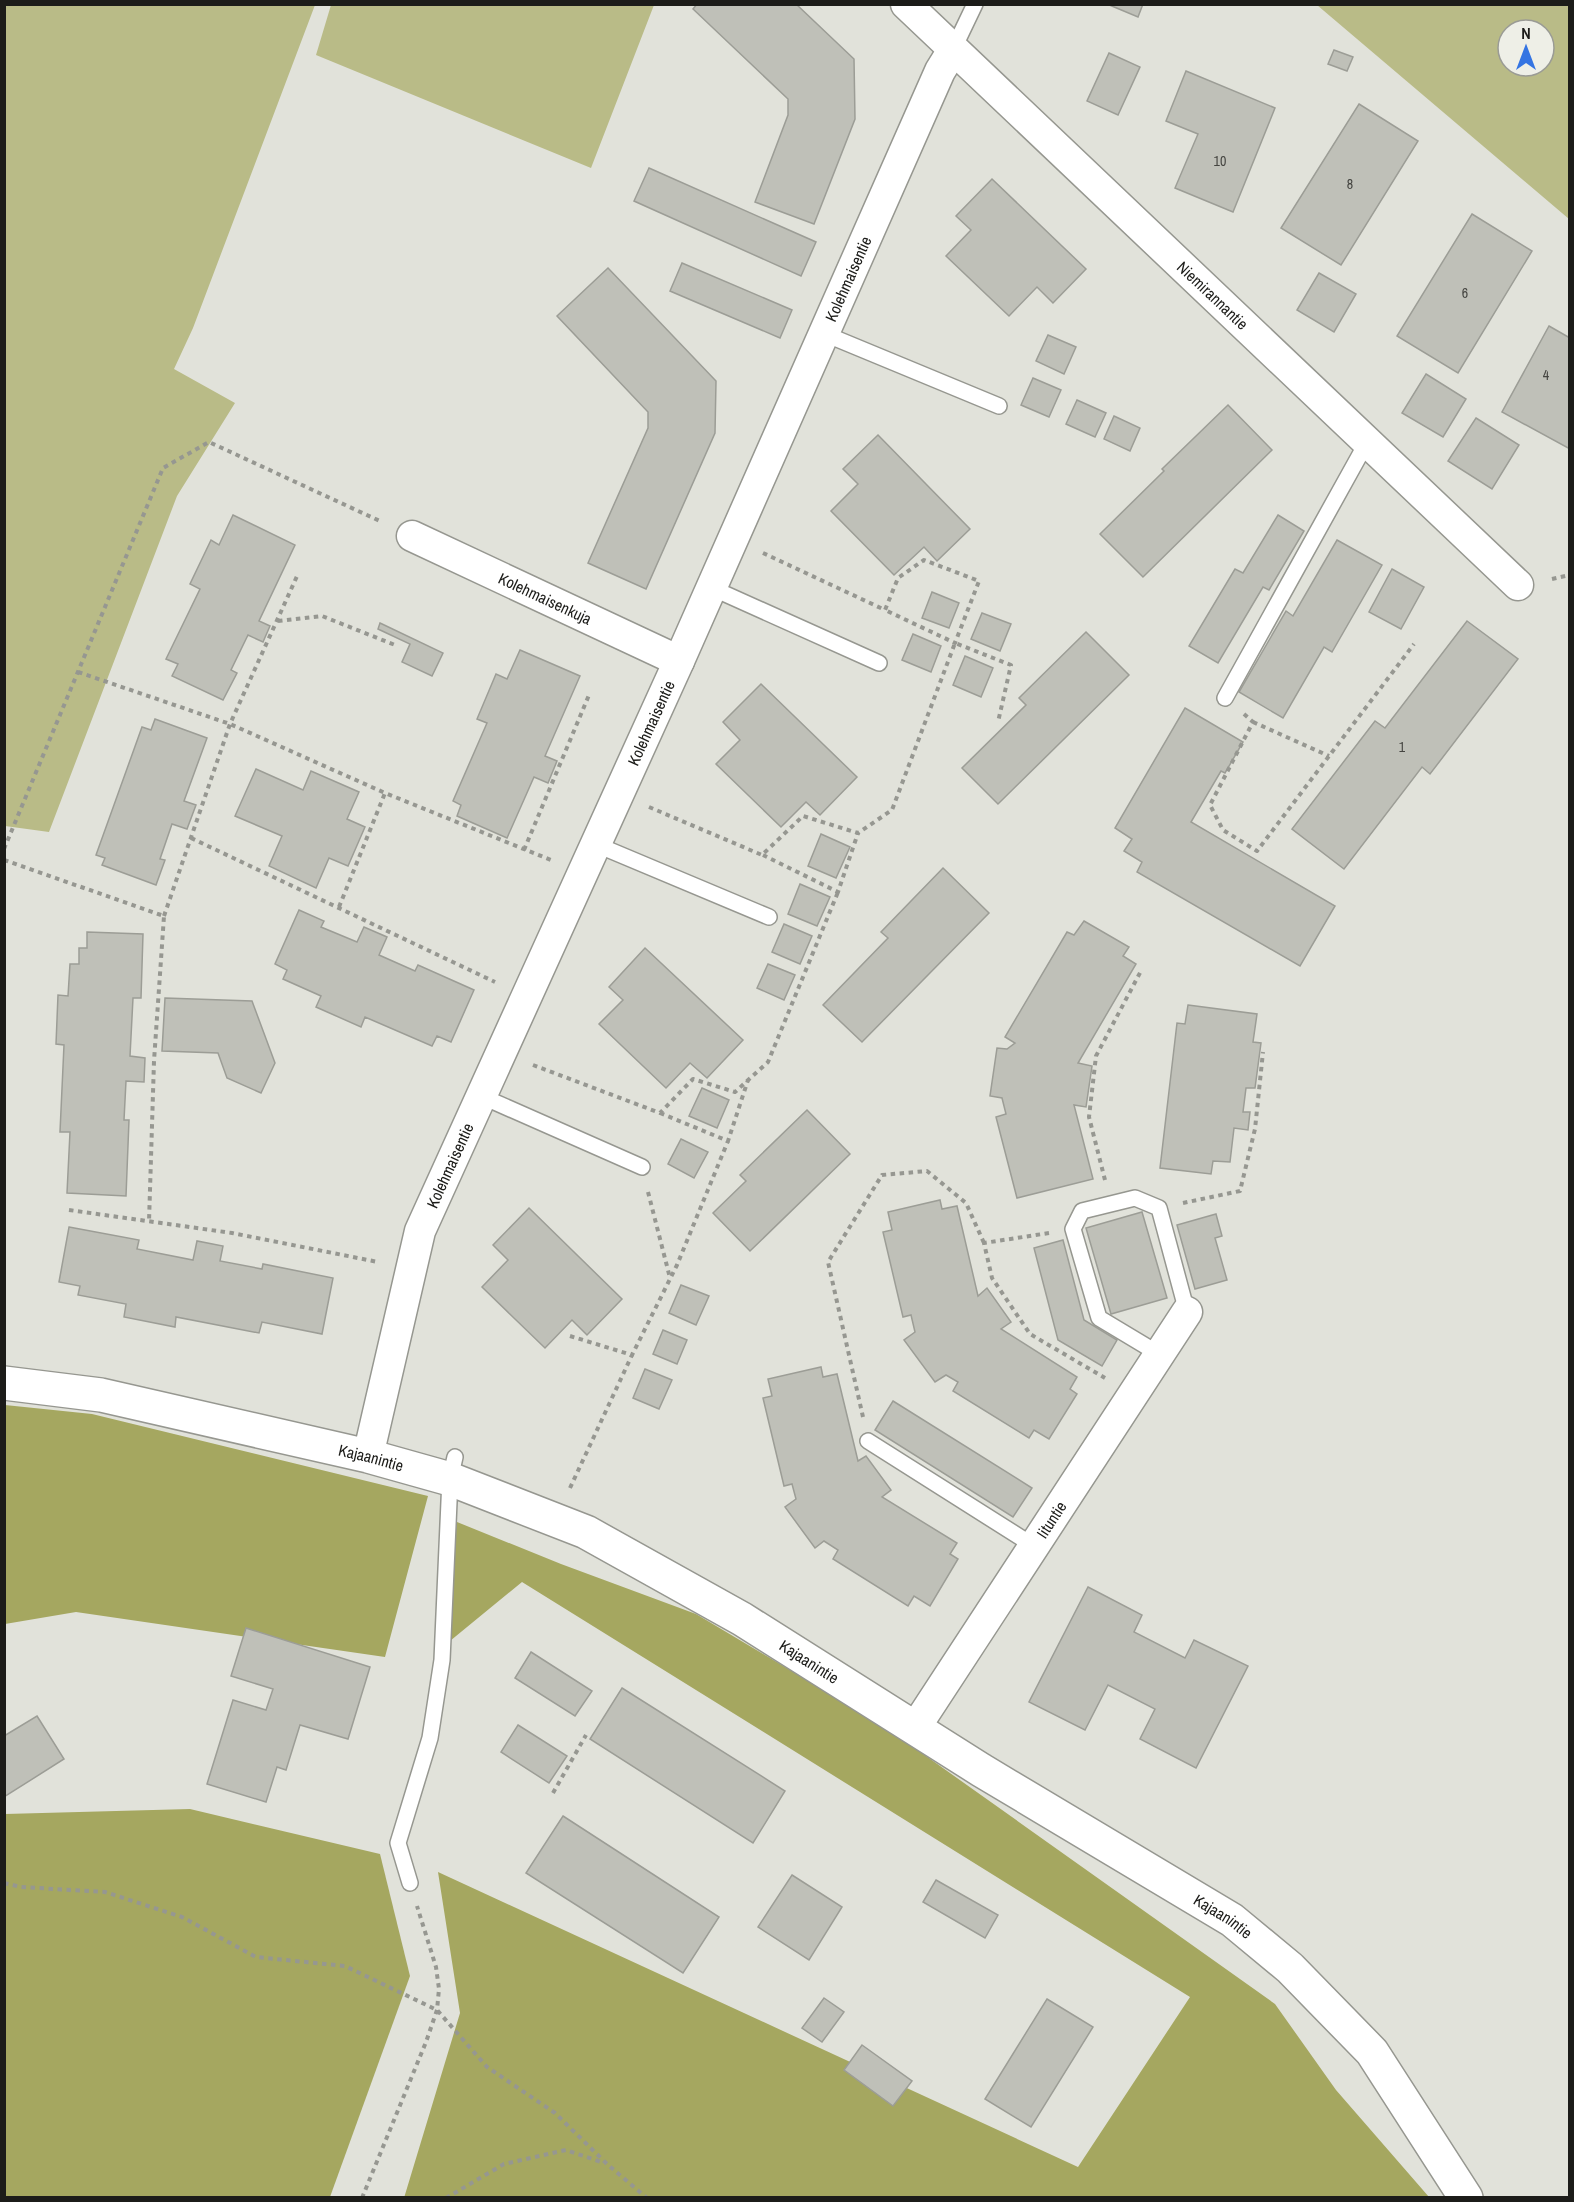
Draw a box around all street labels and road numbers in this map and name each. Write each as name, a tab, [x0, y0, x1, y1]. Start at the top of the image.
street label: Kolehmaisentie	[820, 233, 877, 325]
street label: Niemirannantie	[1172, 256, 1253, 334]
street label: Kolehmaisenkuja	[495, 567, 596, 630]
street label: Kolehmaisentie	[622, 677, 680, 769]
street label: Kolehmaisentie	[421, 1119, 479, 1211]
street label: Kajaanintie	[336, 1439, 406, 1476]
street label: Iituntie	[1031, 1497, 1071, 1542]
street label: Kajaanintie	[775, 1634, 843, 1689]
street label: Kajaanintie	[1190, 1889, 1257, 1944]

